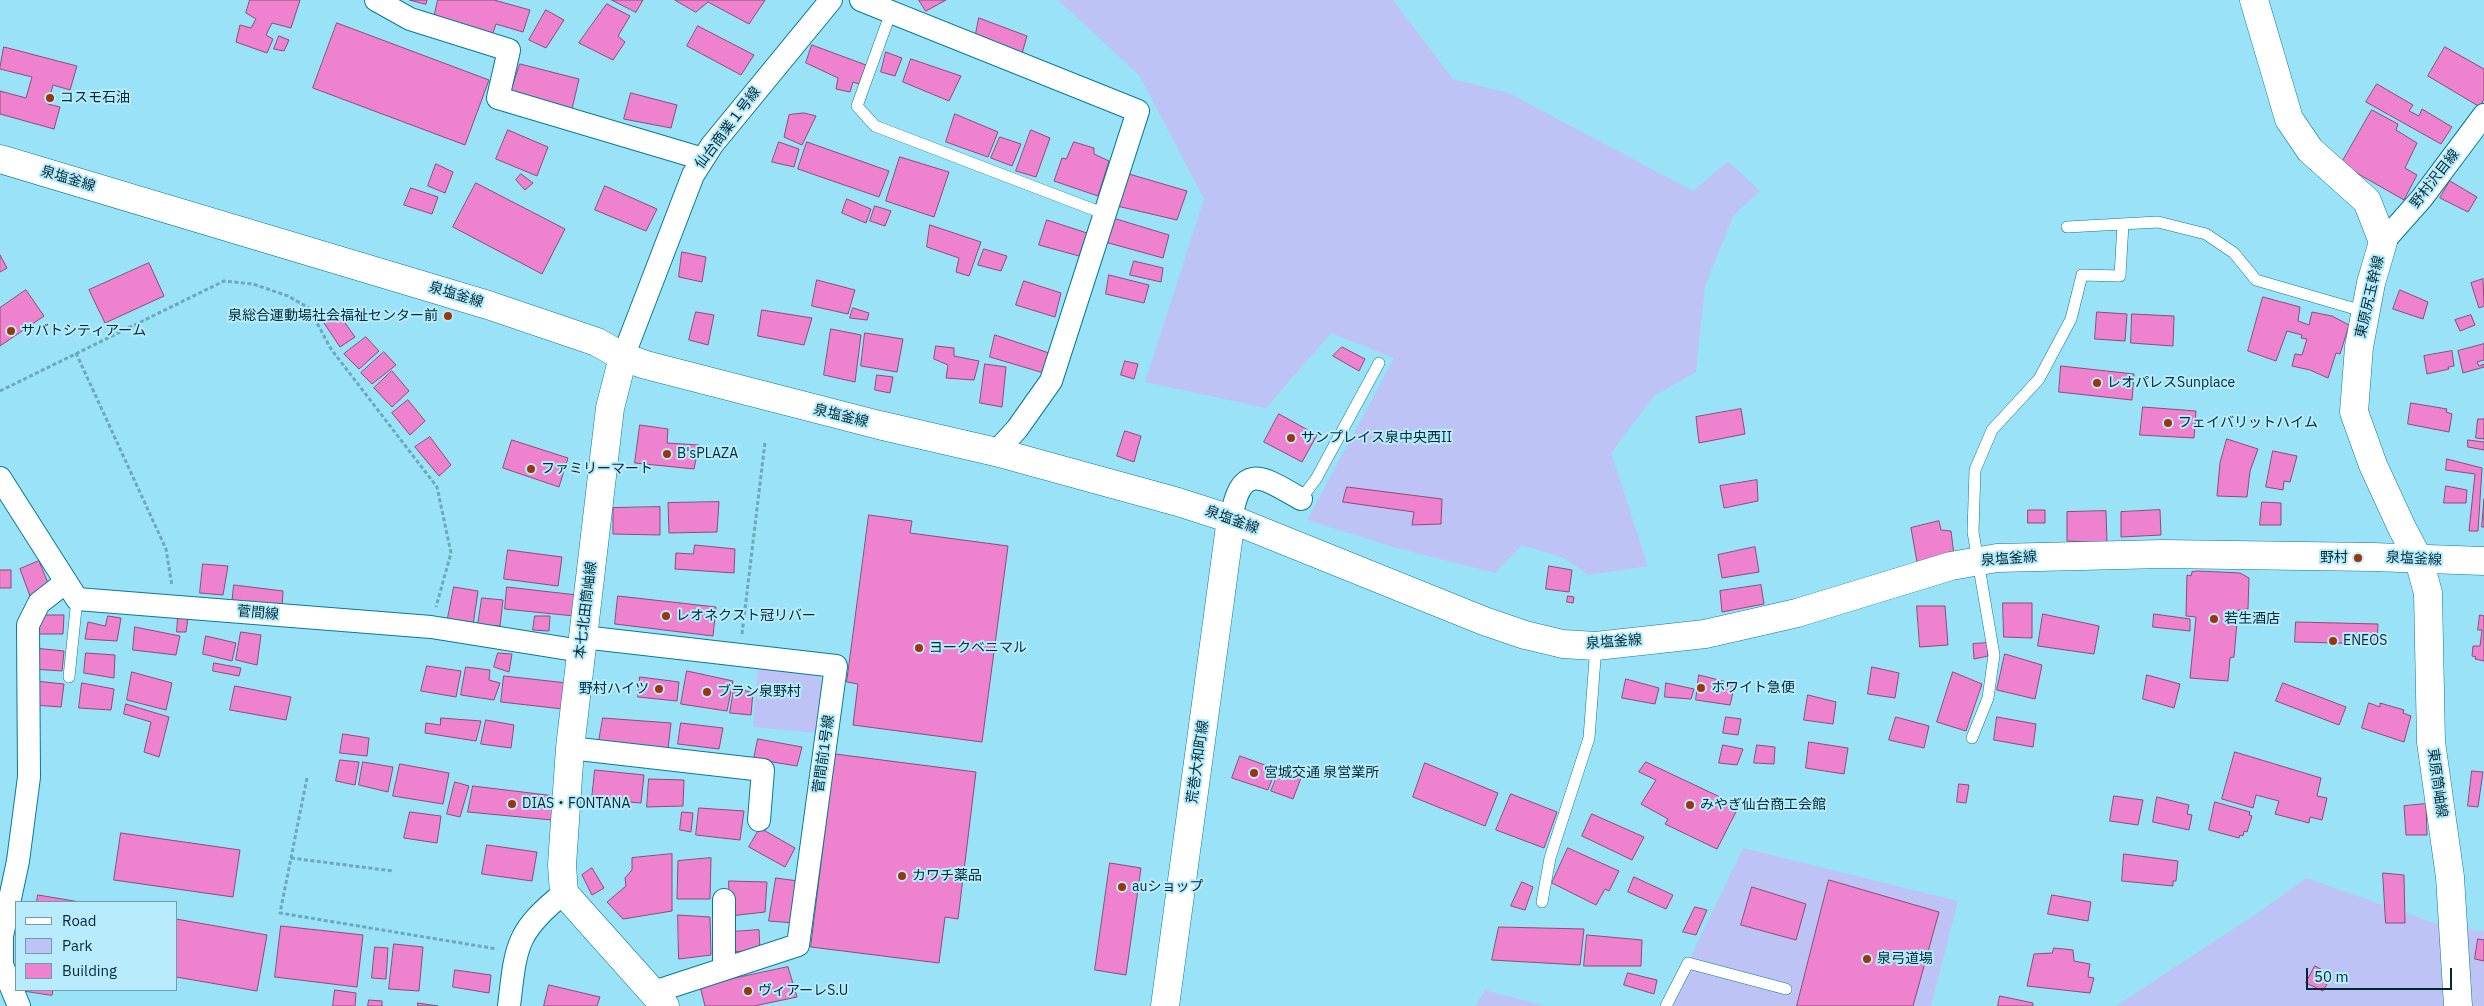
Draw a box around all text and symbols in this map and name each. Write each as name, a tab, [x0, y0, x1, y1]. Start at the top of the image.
street label: 仙台商業１号線	[692, 84, 764, 172]
place label: コスモ石油	[60, 90, 130, 106]
marker: コスモ石油	[44, 92, 56, 104]
street label: 野村沢目線	[2407, 146, 2463, 212]
street label: 泉塩釜線	[39, 163, 97, 195]
street label: 東原尻玉幹線	[2352, 254, 2388, 340]
street label: 泉塩釜線	[427, 279, 485, 311]
place label: 泉総合運動場社会福祉センター前	[228, 308, 438, 324]
marker: 泉総合運動場社会福祉センター前	[442, 310, 454, 322]
place label: サバトシティアーム	[21, 323, 146, 339]
marker: サバトシティアーム	[5, 325, 17, 337]
place label: レオパレスSunplace	[2107, 375, 2235, 391]
marker: レオパレスSunplace	[2091, 377, 2103, 389]
street label: 泉塩釜線	[812, 401, 870, 431]
place label: フェイバリットハイム	[2178, 415, 2318, 431]
marker: フェイバリットハイム	[2162, 417, 2174, 429]
place label: サンプレイス泉中央西II	[1301, 430, 1452, 446]
marker: サンプレイス泉中央西II	[1285, 432, 1297, 444]
place label: B'sPLAZA	[677, 446, 738, 462]
marker: B'sPLAZA	[661, 448, 673, 460]
place label: ファミリーマート	[541, 461, 653, 477]
marker: ファミリーマート	[525, 463, 537, 475]
street label: 泉塩釜線	[1203, 503, 1261, 537]
street label: 泉塩釜線	[1980, 549, 2038, 569]
street label: 泉塩釜線	[2386, 549, 2442, 569]
place label: 野村	[2320, 550, 2348, 566]
marker: 野村	[2352, 552, 2364, 564]
street label: 本七北田筒岫線	[572, 560, 600, 660]
street label: 菅間線	[236, 603, 280, 623]
place label: レオネクスト冠リバー	[676, 608, 816, 624]
marker: レオネクスト冠リバー	[660, 610, 672, 622]
place label: 若生酒店	[2224, 611, 2280, 627]
marker: 若生酒店	[2208, 613, 2220, 625]
street label: 泉塩釜線	[1585, 632, 1643, 652]
place label: ENEOS	[2343, 633, 2387, 649]
marker: ENEOS	[2327, 635, 2339, 647]
place label: ヨークベニマル	[929, 640, 1027, 656]
marker: ヨークベニマル	[913, 642, 925, 654]
place label: ホワイト急便	[1711, 680, 1795, 696]
place label: 野村ハイツ	[579, 681, 649, 697]
marker: ホワイト急便	[1695, 682, 1707, 694]
marker: 野村ハイツ	[653, 683, 665, 695]
place label: ブラン泉野村	[717, 684, 801, 700]
marker: ブラン泉野村	[701, 686, 713, 698]
street label: 菅間前1号線	[810, 714, 838, 794]
street label: 荒巻大和町線	[1184, 719, 1212, 805]
street label: 東原筒岫線	[2424, 747, 2450, 819]
place label: 宮城交通 泉営業所	[1264, 765, 1379, 781]
marker: 宮城交通 泉営業所	[1248, 767, 1260, 779]
place label: DIAS・FONTANA	[522, 796, 630, 812]
place label: みやぎ仙台商工会館	[1700, 797, 1826, 813]
marker: DIAS・FONTANA	[506, 798, 518, 810]
marker: みやぎ仙台商工会館	[1684, 799, 1696, 811]
place label: カワチ薬品	[912, 868, 982, 884]
marker: カワチ薬品	[896, 870, 908, 882]
place label: auショップ	[1132, 879, 1203, 895]
marker: auショップ	[1116, 881, 1128, 893]
legend	[15, 901, 178, 991]
text: Road	[62, 911, 97, 930]
text: Park	[62, 936, 92, 955]
place label: 泉弓道場	[1877, 951, 1933, 967]
marker: 泉弓道場	[1861, 953, 1873, 965]
scale bar	[2309, 958, 2455, 990]
text: Building	[62, 961, 117, 980]
text: 50 m	[2314, 967, 2349, 986]
place label: ヴィアーレS.U	[758, 983, 848, 999]
marker: ヴィアーレS.U	[742, 985, 754, 997]

